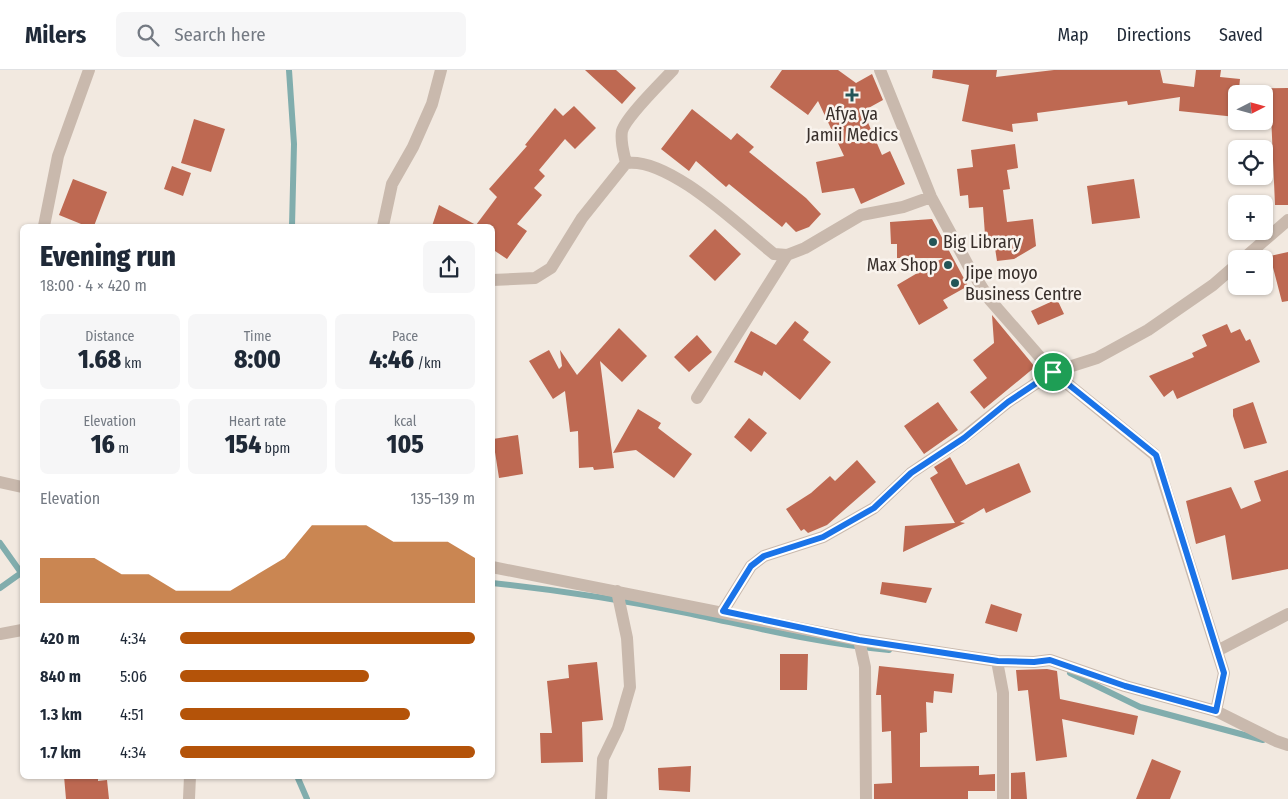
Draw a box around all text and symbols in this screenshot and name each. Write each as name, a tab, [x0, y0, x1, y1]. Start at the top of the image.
search box	[116, 12, 466, 57]
text: Milers	[25, 21, 86, 49]
icon: search	[134, 21, 162, 49]
text: Search here	[174, 23, 266, 46]
text: Map	[1057, 24, 1089, 46]
text: Directions	[1117, 24, 1191, 46]
text: Saved	[1219, 24, 1263, 46]
north arrow	[1228, 85, 1272, 130]
map controls	[1228, 85, 1273, 295]
marker: Afya ya Jamii Medics	[846, 89, 858, 101]
place label: Afya ya Jamii Medics	[806, 103, 898, 146]
button: locate	[1228, 140, 1273, 185]
button: +	[1228, 195, 1273, 240]
place label: Big Library	[943, 231, 1021, 253]
marker: Big Library	[927, 236, 939, 248]
text: Evening run	[40, 240, 176, 273]
button: share	[423, 241, 475, 293]
button: −	[1228, 250, 1273, 295]
place label: Max Shop	[867, 254, 938, 276]
marker: Max Shop	[942, 259, 954, 271]
place label: Jipe moyo Business Centre	[965, 262, 1082, 305]
text: 18:00 · 4 × 420 m	[40, 276, 147, 295]
marker: Jipe moyo Business Centre	[949, 277, 961, 289]
text: Distance	[85, 328, 134, 345]
text: Time	[244, 328, 271, 345]
text: Pace	[392, 328, 418, 345]
text: 1.68	[78, 345, 121, 375]
text: 8:00	[234, 345, 281, 375]
text: 4:46	[369, 345, 414, 375]
pin	[1032, 351, 1074, 393]
text: km	[121, 355, 142, 372]
text: /km	[414, 355, 441, 372]
icon: arrive	[1039, 358, 1067, 386]
text: Elevation	[83, 413, 136, 430]
text: Heart rate	[229, 413, 286, 430]
text: kcal	[394, 413, 417, 430]
text: 16	[91, 430, 115, 460]
text: 154	[225, 430, 261, 460]
text: 105	[387, 430, 424, 460]
text: m	[115, 440, 129, 457]
text: bpm	[261, 440, 290, 457]
text: Elevation	[40, 489, 100, 508]
text: 135–139 m	[411, 489, 475, 508]
text: 420 m	[40, 629, 80, 648]
text: 4:34	[120, 629, 146, 648]
text: 840 m	[40, 667, 81, 686]
text: 5:06	[120, 667, 147, 686]
text: 1.3 km	[40, 705, 82, 724]
text: 4:51	[120, 705, 144, 724]
text: 1.7 km	[40, 743, 81, 762]
text: 4:34	[120, 743, 146, 762]

